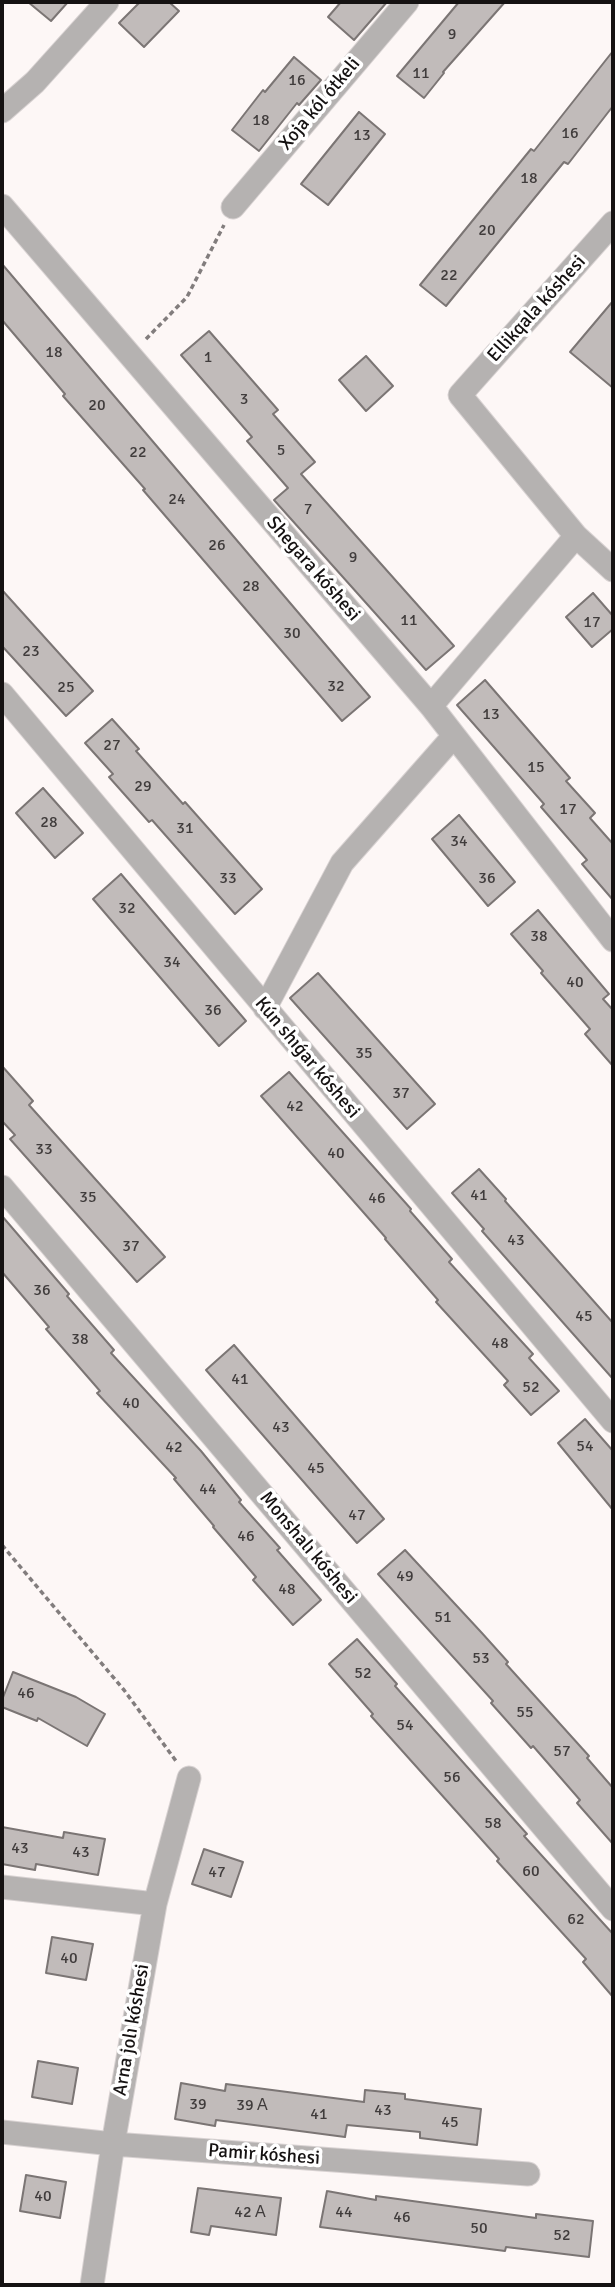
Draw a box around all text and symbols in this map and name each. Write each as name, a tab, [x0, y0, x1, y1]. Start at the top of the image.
house number: 9	[448, 25, 456, 45]
street label: Xoja kól ótkeli	[275, 53, 365, 155]
house number: 11	[412, 64, 430, 84]
house number: 16	[288, 71, 306, 91]
house number: 18	[252, 111, 270, 131]
house number: 16	[561, 124, 579, 144]
house number: 13	[353, 126, 371, 146]
house number: 18	[520, 169, 538, 189]
house number: 20	[478, 221, 496, 241]
street label: Ellikqala kóshesi	[483, 251, 591, 367]
house number: 22	[440, 266, 458, 286]
house number: 18	[45, 343, 63, 363]
house number: 1	[204, 348, 212, 368]
house number: 3	[240, 390, 248, 410]
house number: 20	[88, 396, 106, 416]
house number: 5	[277, 441, 285, 461]
house number: 22	[129, 443, 147, 463]
house number: 24	[168, 490, 186, 510]
house number: 7	[304, 500, 312, 520]
street label: Shegara kóshesi	[261, 512, 365, 626]
house number: 26	[208, 536, 226, 556]
house number: 9	[349, 548, 357, 568]
house number: 28	[242, 577, 260, 597]
house number: 11	[400, 611, 418, 631]
house number: 17	[583, 613, 601, 633]
house number: 30	[283, 624, 301, 644]
house number: 23	[22, 642, 40, 662]
house number: 32	[327, 677, 345, 697]
house number: 25	[57, 678, 75, 698]
house number: 13	[482, 705, 500, 725]
house number: 27	[103, 736, 121, 756]
house number: 15	[527, 758, 545, 778]
house number: 29	[134, 777, 152, 797]
house number: 17	[559, 800, 577, 820]
house number: 28	[40, 813, 58, 833]
house number: 31	[176, 819, 194, 839]
house number: 34	[450, 832, 468, 852]
house number: 33	[219, 869, 237, 889]
house number: 36	[478, 869, 496, 889]
house number: 32	[118, 899, 136, 919]
house number: 38	[530, 927, 548, 947]
house number: 34	[163, 953, 181, 973]
house number: 40	[566, 973, 584, 993]
street label: Kún shıǵar kóshesi	[250, 993, 364, 1123]
house number: 36	[204, 1001, 222, 1021]
house number: 35	[355, 1044, 373, 1064]
house number: 37	[392, 1084, 410, 1104]
house number: 42	[286, 1097, 304, 1117]
house number: 33	[35, 1140, 53, 1160]
house number: 40	[327, 1144, 345, 1164]
house number: 41	[470, 1186, 488, 1206]
house number: 35	[79, 1188, 97, 1208]
house number: 46	[368, 1189, 386, 1209]
house number: 43	[507, 1231, 525, 1251]
house number: 37	[122, 1237, 140, 1257]
house number: 36	[33, 1281, 51, 1301]
house number: 45	[575, 1307, 593, 1327]
house number: 38	[71, 1330, 89, 1350]
house number: 48	[491, 1334, 509, 1354]
house number: 41	[231, 1370, 249, 1390]
house number: 52	[522, 1378, 540, 1398]
house number: 40	[122, 1394, 140, 1414]
house number: 43	[272, 1418, 290, 1438]
house number: 54	[576, 1437, 594, 1457]
house number: 42	[165, 1438, 183, 1458]
house number: 45	[307, 1459, 325, 1479]
house number: 44	[199, 1480, 217, 1500]
street label: Monshalı kóshesi	[254, 1487, 362, 1609]
house number: 47	[348, 1506, 366, 1526]
house number: 46	[237, 1527, 255, 1547]
house number: 49	[396, 1567, 414, 1587]
house number: 48	[278, 1580, 296, 1600]
house number: 51	[434, 1608, 452, 1628]
house number: 53	[472, 1649, 490, 1669]
house number: 52	[354, 1664, 372, 1684]
house number: 46	[17, 1684, 35, 1704]
house number: 55	[516, 1703, 534, 1723]
house number: 54	[396, 1716, 414, 1736]
house number: 57	[553, 1742, 571, 1762]
house number: 56	[443, 1768, 461, 1788]
house number: 58	[484, 1814, 502, 1834]
house number: 43	[11, 1839, 29, 1859]
house number: 43	[72, 1843, 90, 1863]
house number: 60	[522, 1862, 540, 1882]
house number: 47	[208, 1863, 226, 1883]
house number: 62	[567, 1910, 585, 1930]
house number: 40	[60, 1949, 78, 1969]
street label: Arna jolı kóshesi	[109, 1962, 155, 2098]
house number: 39	[189, 2095, 207, 2115]
house number: 39 А	[236, 2096, 268, 2116]
house number: 43	[374, 2101, 392, 2121]
house number: 41	[310, 2105, 328, 2125]
house number: 45	[441, 2113, 459, 2133]
street label: Pamir kóshesi	[207, 2140, 321, 2170]
house number: 40	[34, 2187, 52, 2207]
house number: 42 А	[234, 2203, 266, 2223]
house number: 44	[335, 2203, 353, 2223]
house number: 46	[393, 2208, 411, 2228]
house number: 50	[470, 2219, 488, 2239]
house number: 52	[553, 2226, 571, 2246]

